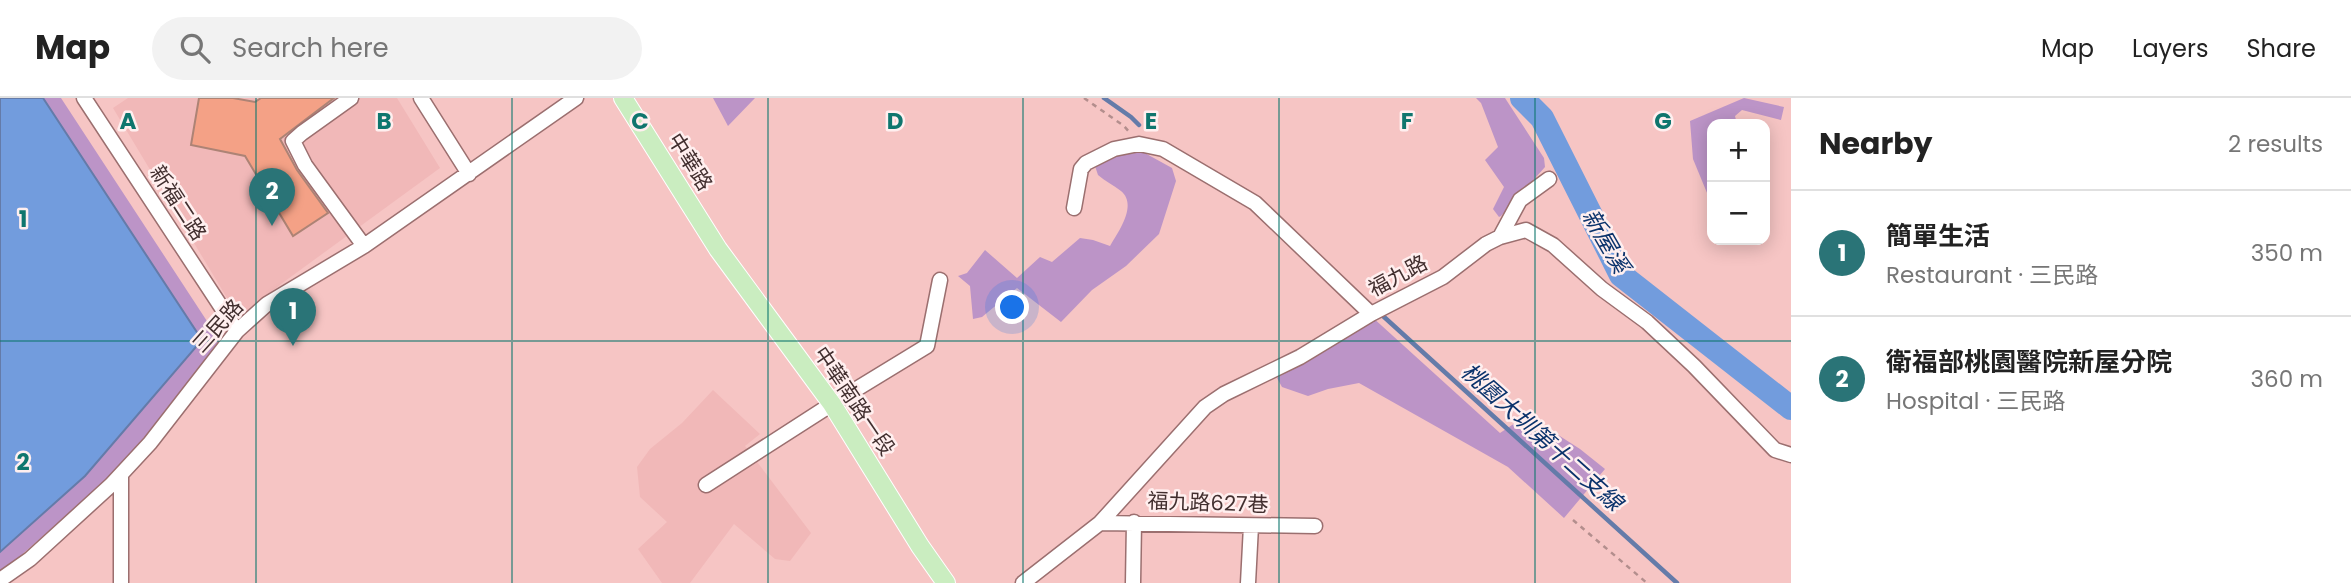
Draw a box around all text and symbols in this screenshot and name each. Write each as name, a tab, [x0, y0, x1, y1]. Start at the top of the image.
search box	[152, 17, 642, 80]
text: Map	[35, 24, 110, 71]
icon: search	[176, 29, 214, 67]
text: Search here	[232, 30, 389, 66]
text: Map	[2041, 32, 2094, 65]
text: Layers	[2132, 32, 2208, 65]
text: Share	[2246, 32, 2316, 65]
text: A	[120, 105, 137, 137]
text: B	[376, 105, 392, 137]
text: C	[631, 105, 649, 137]
text: D	[887, 105, 903, 137]
text: E	[1145, 105, 1157, 137]
text: F	[1401, 105, 1413, 137]
text: G	[1654, 105, 1672, 137]
map controls	[1707, 119, 1770, 245]
button: +	[1707, 119, 1770, 182]
text: Nearby	[1819, 122, 1933, 165]
street label: 中華路	[661, 127, 719, 196]
text: 2 results	[2228, 128, 2323, 160]
street label: 新福二路	[143, 160, 213, 246]
pin: 2	[249, 168, 295, 226]
button: −	[1707, 182, 1770, 245]
text: 1	[19, 203, 27, 235]
water label: 新屋溪	[1575, 203, 1639, 281]
text: 簡單生活	[1886, 218, 1990, 254]
text: 1	[1838, 237, 1846, 269]
text: 350 m	[2251, 237, 2323, 269]
street label: 福九路	[1363, 248, 1432, 303]
text: Restaurant · 三民路	[1886, 259, 2098, 291]
pin: 1	[270, 288, 316, 346]
your location	[995, 290, 1029, 324]
street label: 三民路	[186, 293, 249, 359]
street label: 中華南路一段	[807, 340, 902, 461]
text: 衛福部桃園醫院新屋分院	[1886, 344, 2172, 380]
water label: 桃園大圳第十二支線	[1454, 356, 1632, 520]
text: 2	[1835, 363, 1849, 395]
text: 360 m	[2251, 363, 2323, 395]
text: Hospital · 三民路	[1886, 385, 2066, 417]
text: 2	[16, 446, 30, 478]
street label: 福九路627巷	[1147, 486, 1269, 519]

